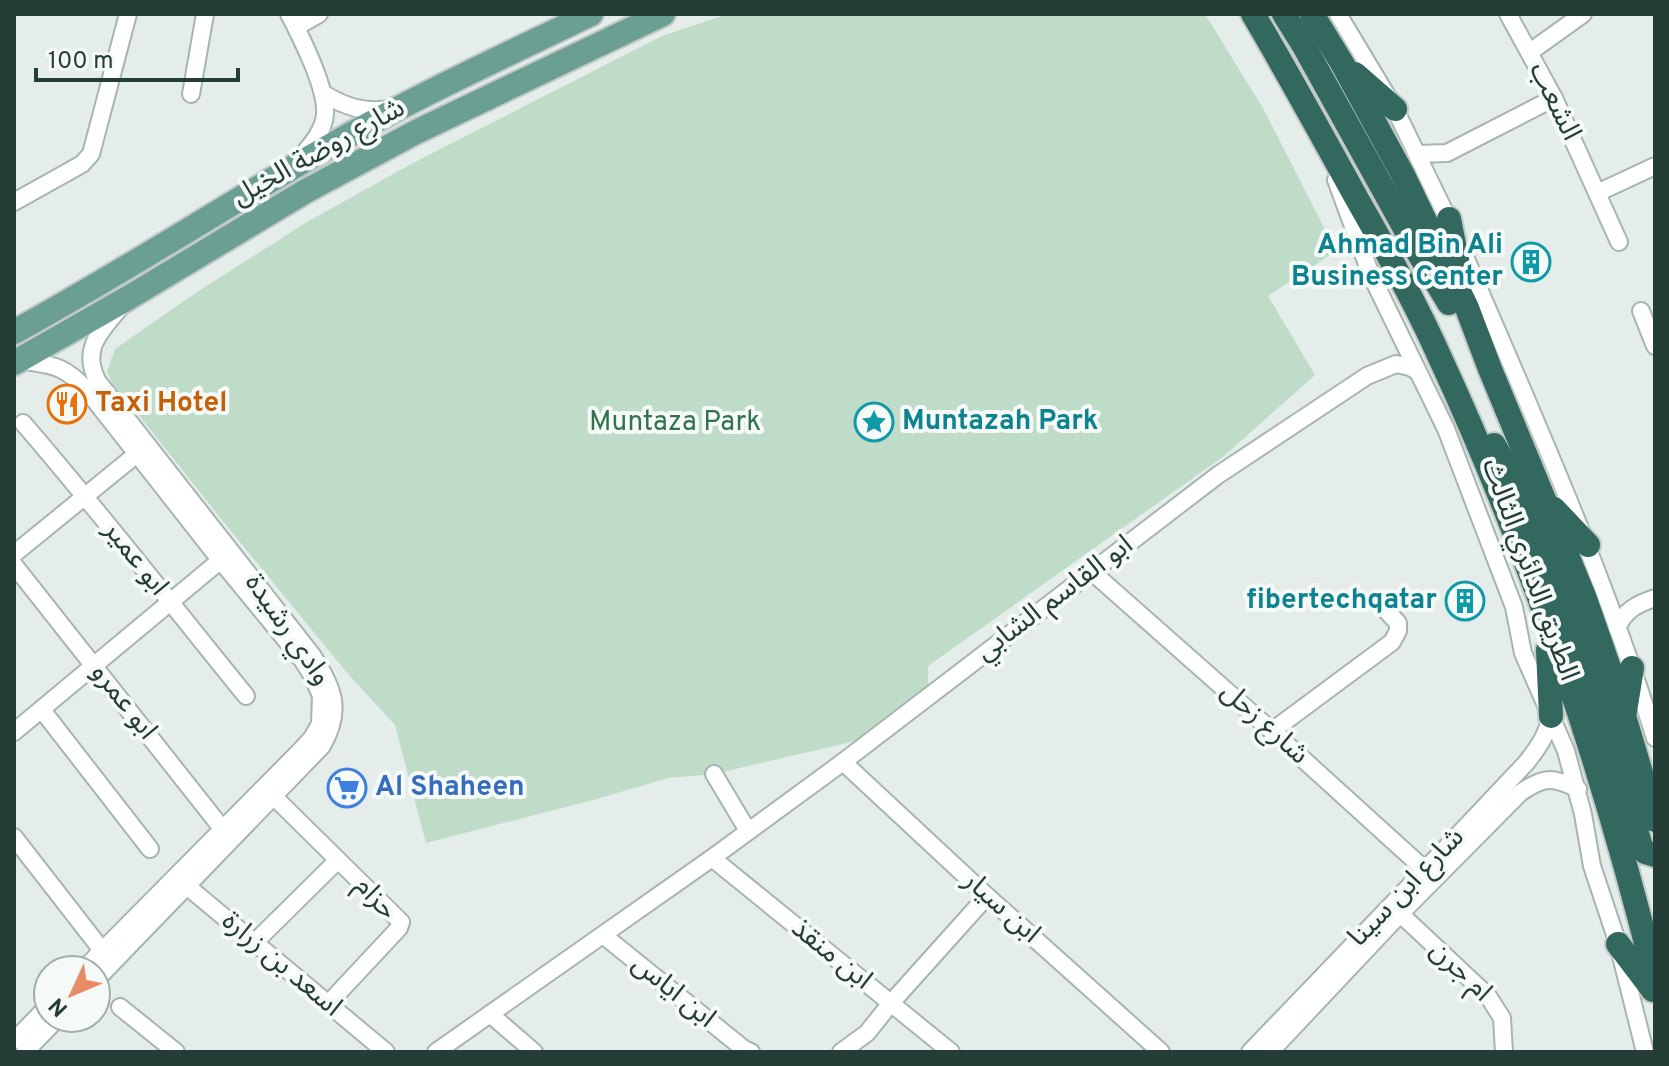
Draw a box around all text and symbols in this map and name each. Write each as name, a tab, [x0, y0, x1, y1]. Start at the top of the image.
scale bar	[36, 32, 238, 82]
text: 100 m	[48, 47, 114, 77]
street label: الشعب	[1520, 57, 1588, 147]
street label: شارع روضة الخيل	[226, 91, 412, 215]
place label: Ahmad Bin Ali Business Center	[1291, 228, 1503, 296]
building icon: Ahmad Bin Ali Business Center	[1510, 241, 1552, 283]
restaurant icon: Taxi Hotel	[46, 383, 88, 425]
place label: Taxi Hotel	[95, 386, 227, 422]
place icon: Muntazah Park	[853, 401, 895, 443]
place label: Muntazah Park	[902, 404, 1098, 440]
park label: Muntaza Park	[589, 405, 761, 441]
street label: الطريق الدائري الثالث	[1472, 454, 1586, 686]
street label: ابو عمير	[94, 513, 176, 604]
street label: ابو القاسم الشابي	[969, 528, 1142, 671]
street label: وادي رشيدة	[235, 567, 339, 693]
building icon: fibertechqatar	[1444, 580, 1486, 622]
place label: fibertechqatar	[1247, 583, 1437, 619]
street label: ابو عمرو	[82, 656, 164, 748]
street label: شارع زحل	[1212, 675, 1316, 773]
supermarket icon: Al Shaheen	[326, 767, 368, 809]
place label: Al Shaheen	[375, 770, 525, 806]
street label: شارع ابن سينا	[1341, 821, 1473, 955]
street label: ابن سيار	[954, 863, 1047, 952]
street label: حزام	[346, 869, 404, 929]
street label: اسعد بن زرارة	[213, 904, 349, 1026]
street label: ابن منقذ	[783, 911, 879, 999]
street label: ام جرن	[1421, 934, 1499, 1010]
street label: ابن اياس	[623, 947, 723, 1037]
north arrow	[32, 954, 112, 1034]
text: N	[44, 991, 75, 1021]

